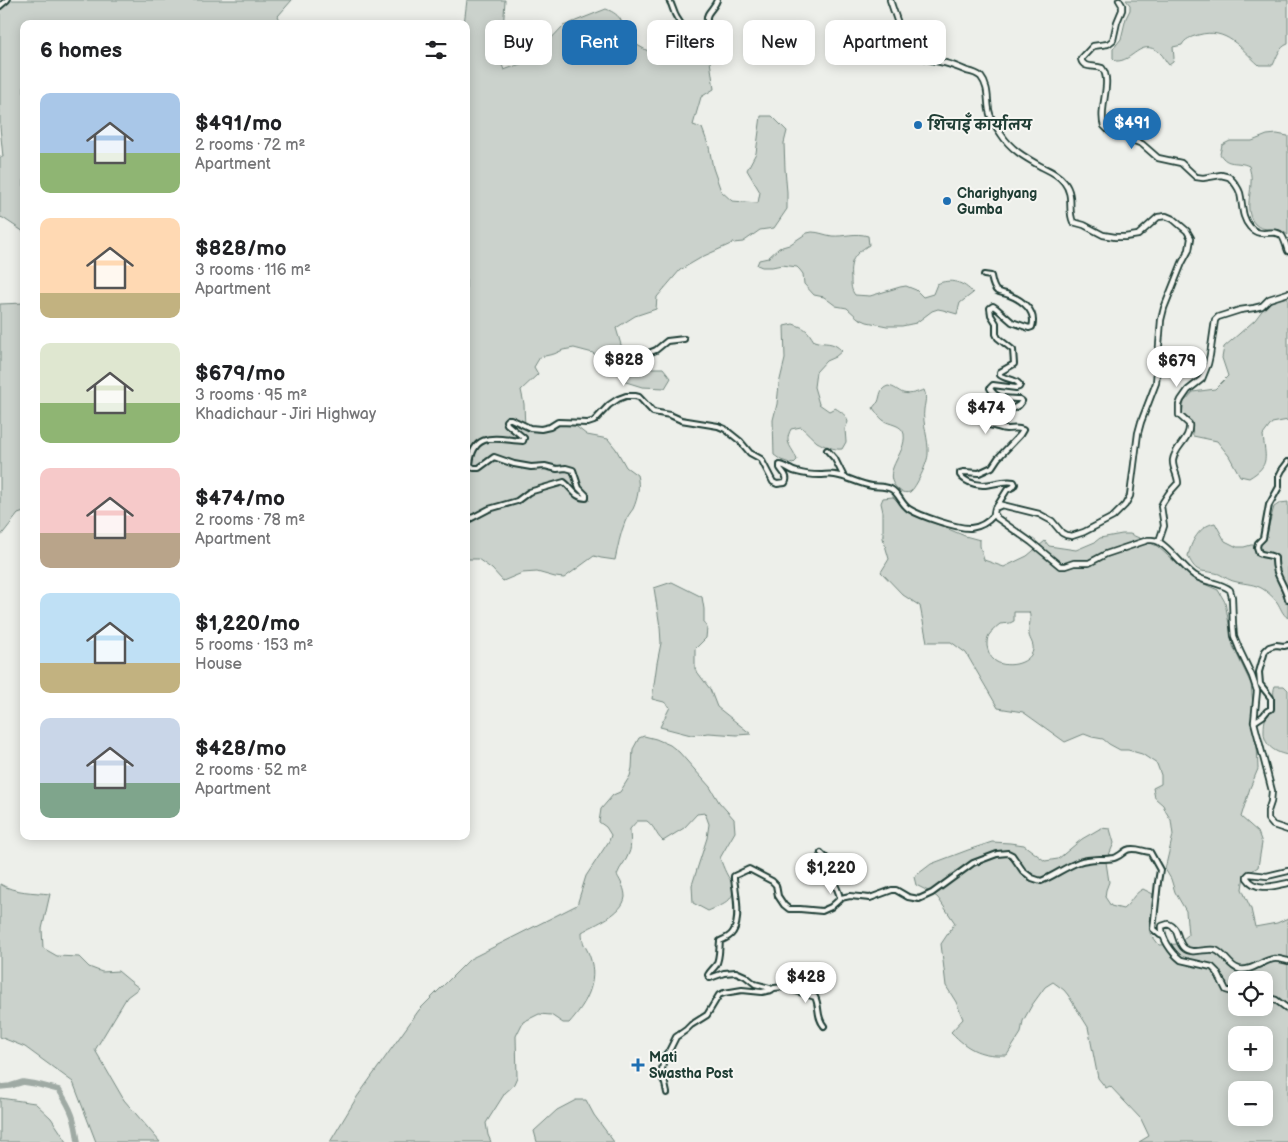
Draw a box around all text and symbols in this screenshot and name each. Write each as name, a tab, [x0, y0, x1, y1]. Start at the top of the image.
chip: Buy	[485, 20, 552, 65]
chip: Rent	[562, 20, 637, 65]
chip: Filters	[647, 20, 733, 65]
chip: New	[743, 20, 815, 65]
chip: Apartment	[825, 20, 946, 65]
icon: filters	[422, 36, 450, 64]
text: 6 homes	[40, 38, 122, 63]
pin: $491	[1102, 108, 1162, 150]
text: $491/mo	[195, 111, 282, 136]
place label: शिचाइँ कार्यालय	[926, 112, 1033, 134]
icon: home	[80, 113, 140, 173]
text: $491	[1114, 114, 1150, 133]
marker: शिचाइँ कार्यालय	[912, 119, 924, 131]
text: 2 rooms · 72 m²	[195, 136, 305, 155]
text: Apartment	[195, 155, 271, 174]
place label: Charighyang Gumba	[957, 185, 1037, 218]
marker: Charighyang Gumba	[941, 195, 953, 207]
text: $828/mo	[195, 236, 286, 261]
icon: home	[80, 238, 140, 298]
text: 3 rooms · 116 m²	[195, 261, 311, 280]
text: Apartment	[195, 280, 271, 299]
pin: $828	[594, 344, 654, 387]
pin: $679	[1147, 346, 1207, 388]
text: $828	[604, 351, 644, 370]
text: $679	[1158, 352, 1196, 371]
text: $679/mo	[195, 361, 285, 386]
icon: home	[80, 363, 140, 423]
text: 3 rooms · 95 m²	[195, 386, 307, 405]
pin: $474	[956, 392, 1016, 435]
text: $474	[967, 399, 1005, 418]
text: Khadichaur - Jiri Highway	[195, 405, 376, 424]
text: $474/mo	[195, 486, 285, 511]
icon: home	[80, 488, 140, 548]
text: 2 rooms · 78 m²	[195, 511, 305, 530]
text: Apartment	[195, 530, 271, 549]
text: $1,220/mo	[195, 611, 300, 636]
icon: home	[80, 613, 140, 673]
text: 5 rooms · 153 m²	[195, 636, 313, 655]
text: House	[195, 655, 242, 674]
text: $428/mo	[195, 736, 286, 761]
icon: home	[80, 738, 140, 798]
text: 2 rooms · 52 m²	[195, 761, 307, 780]
text: Apartment	[195, 780, 271, 799]
pin: $1,220	[790, 852, 872, 895]
text: $1,220	[806, 859, 856, 878]
pin: $428	[776, 962, 836, 1004]
text: $428	[786, 968, 826, 987]
map controls	[1228, 971, 1273, 1126]
button: locate	[1228, 971, 1273, 1016]
button: +	[1228, 1026, 1273, 1071]
place label: Mati Swastha Post	[649, 1049, 734, 1082]
marker: Mati Swastha Post	[631, 1058, 645, 1072]
button: −	[1228, 1081, 1273, 1126]

